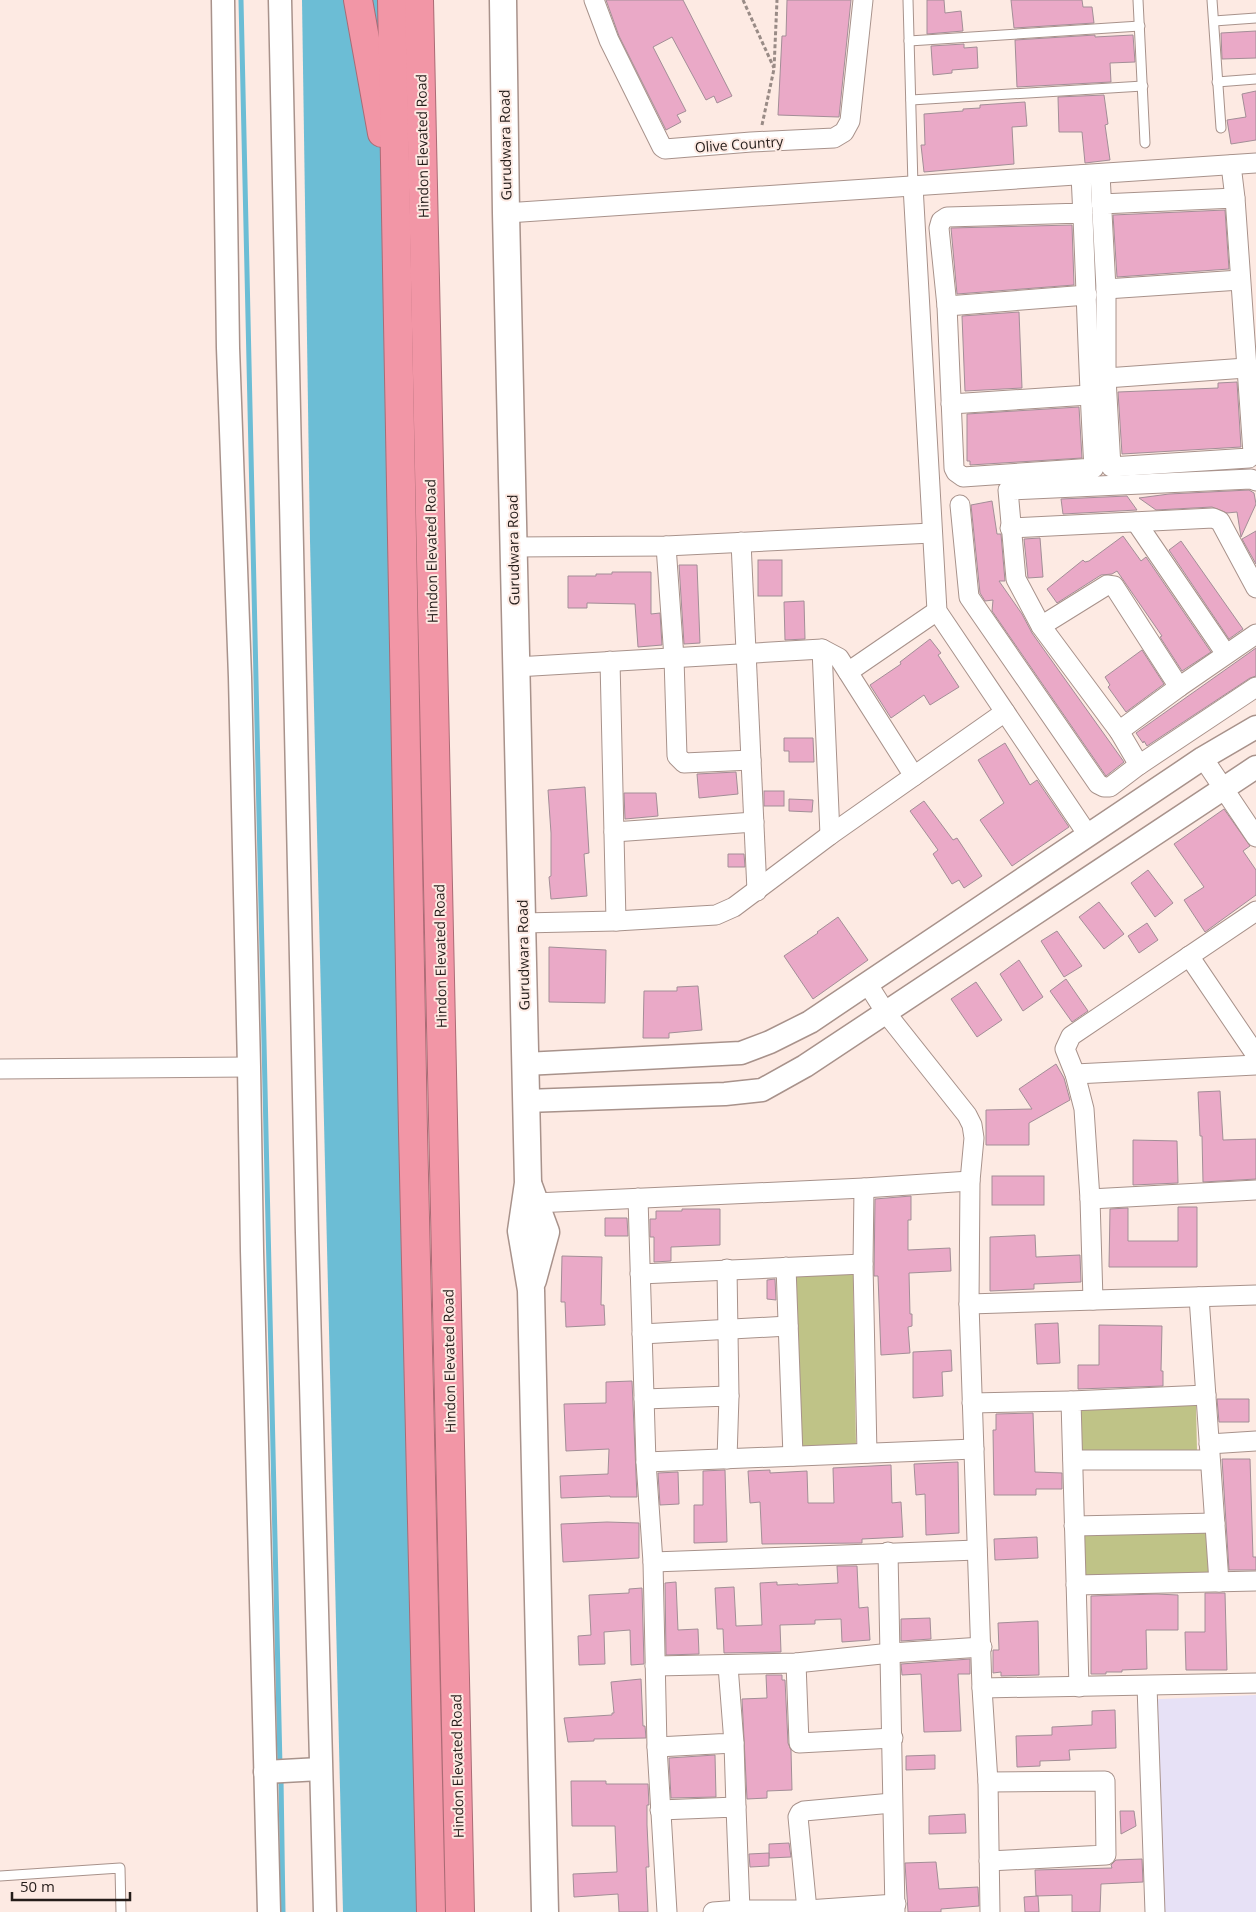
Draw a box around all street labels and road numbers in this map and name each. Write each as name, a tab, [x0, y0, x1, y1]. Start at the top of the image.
street label: Hindon Elevated Road	[411, 74, 433, 218]
street label: Gurudwara Road	[495, 89, 515, 201]
street label: Olive Country	[694, 131, 785, 157]
street label: Hindon Elevated Road	[420, 479, 442, 623]
street label: Gurudwara Road	[503, 494, 523, 606]
street label: Hindon Elevated Road	[429, 884, 451, 1028]
street label: Gurudwara Road	[513, 899, 533, 1011]
street label: Hindon Elevated Road	[438, 1289, 460, 1433]
street label: Hindon Elevated Road	[446, 1694, 468, 1838]

